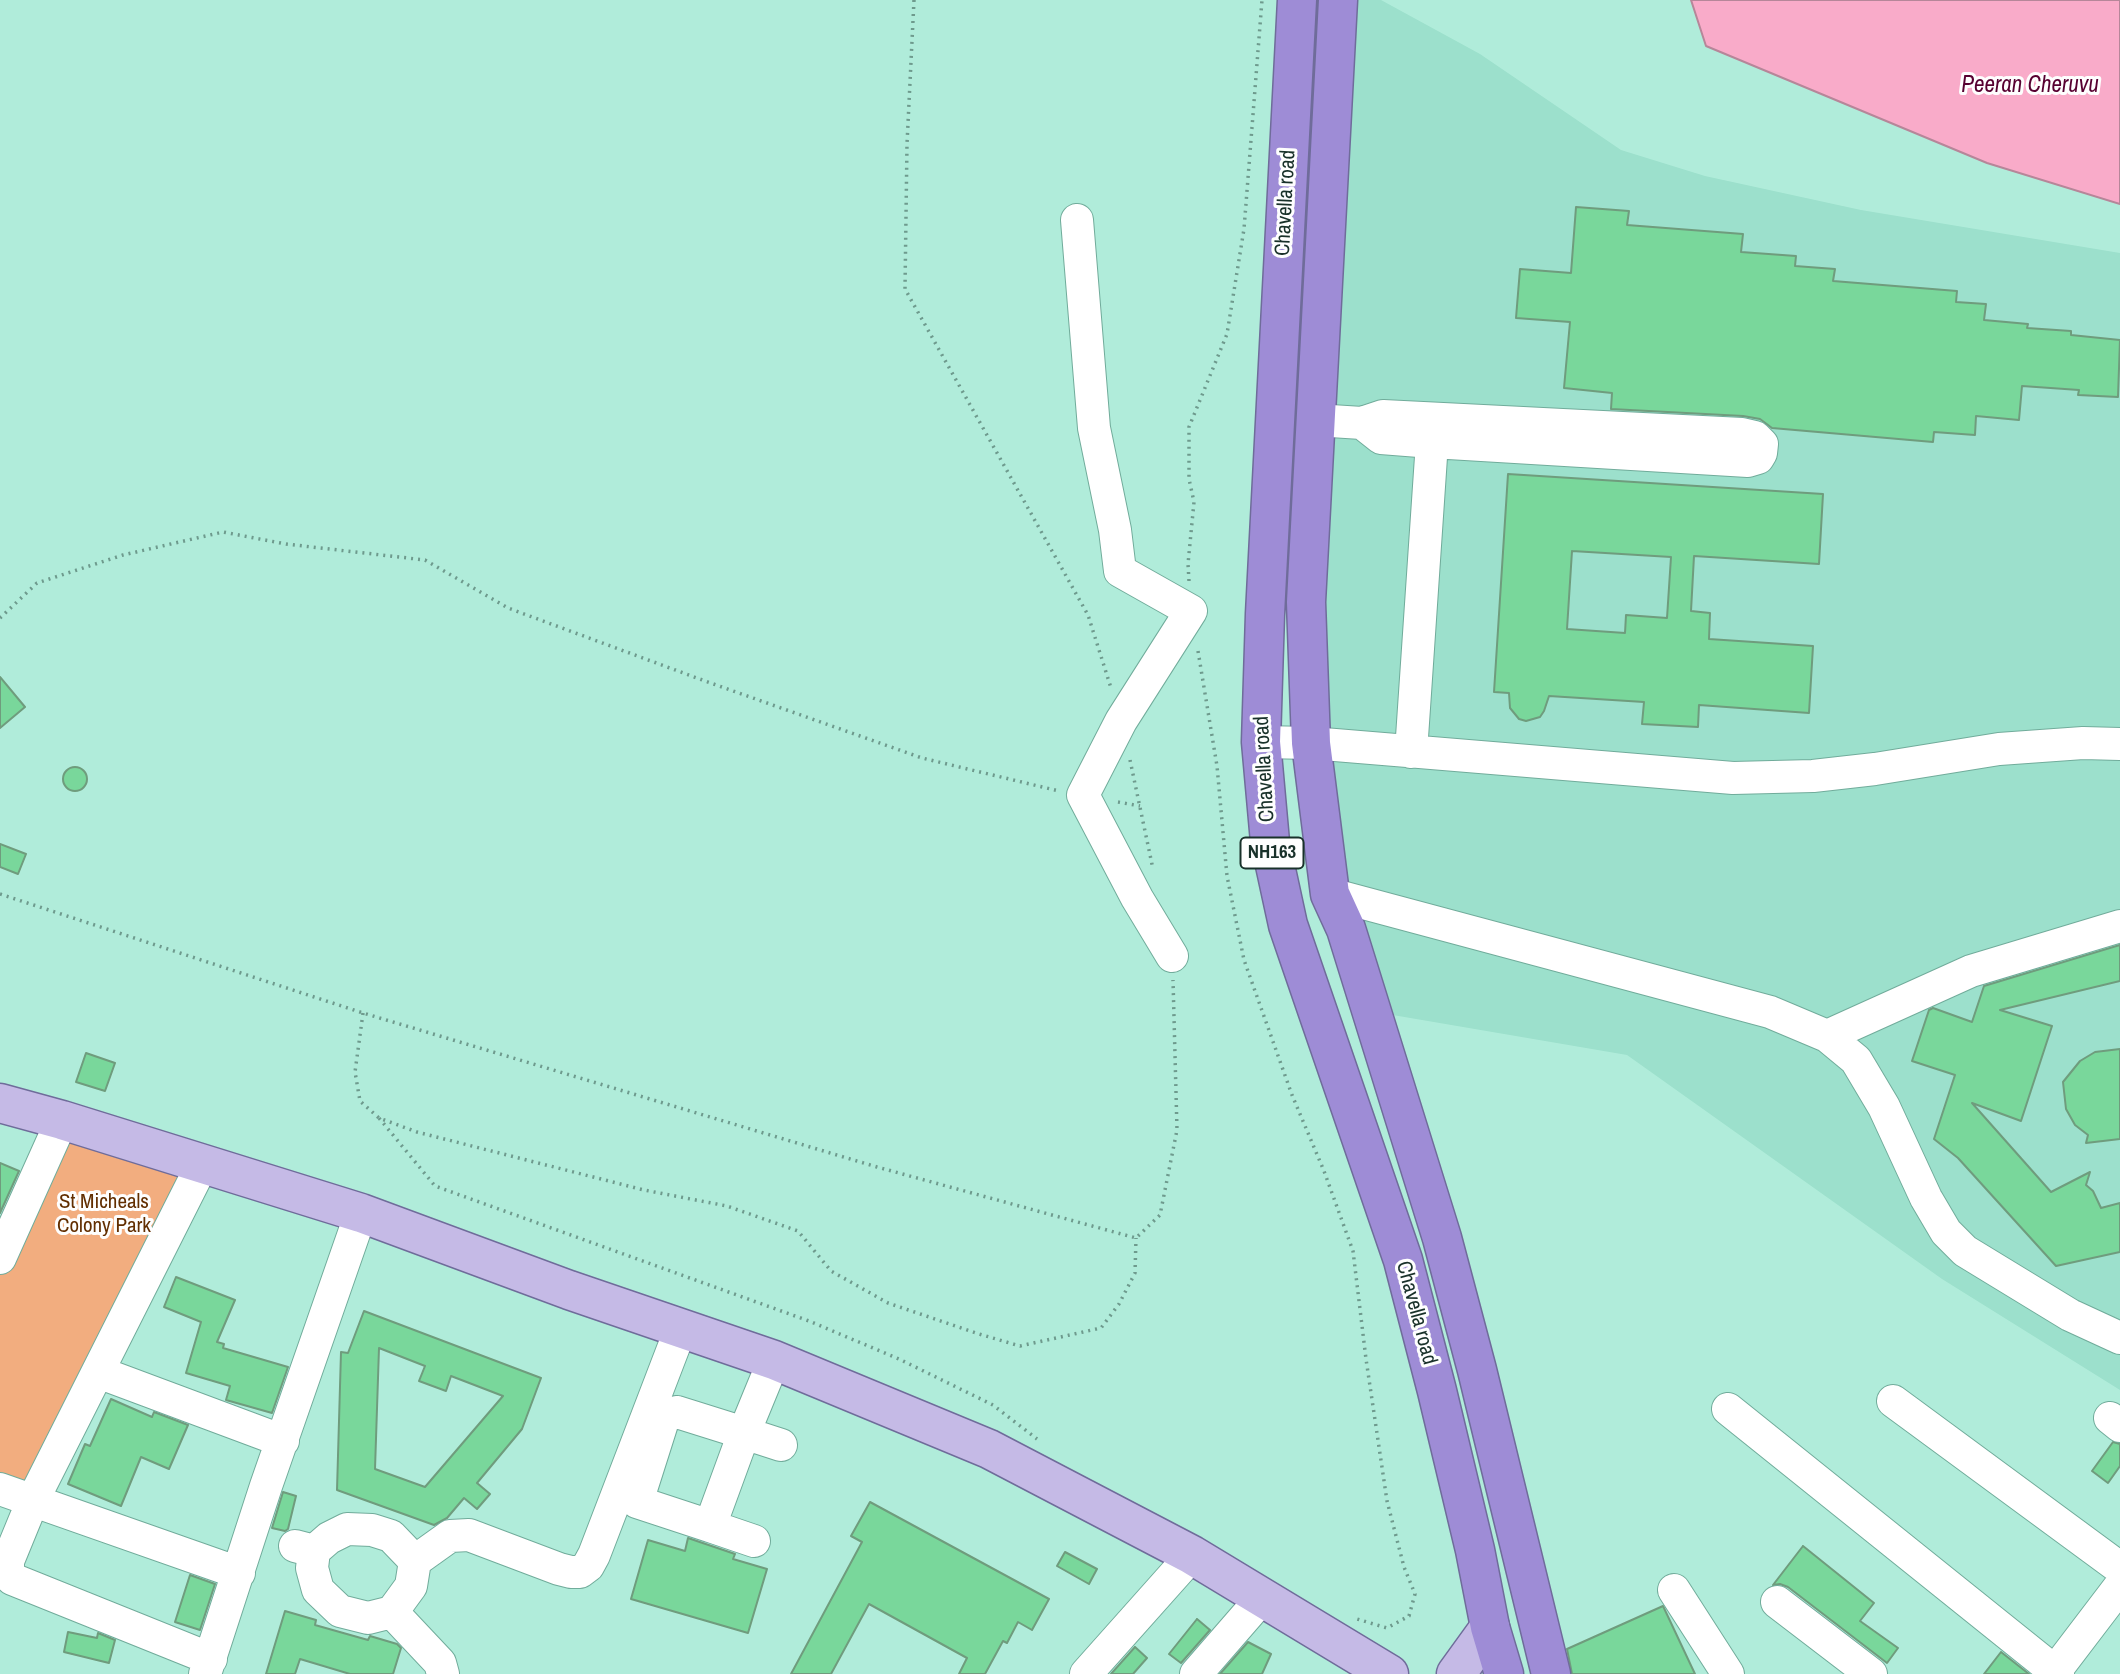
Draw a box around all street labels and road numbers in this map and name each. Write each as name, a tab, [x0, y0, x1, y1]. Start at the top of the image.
street label: Chavella road	[1271, 149, 1301, 257]
street label: Chavella road	[1250, 715, 1280, 823]
road number: NH163	[1240, 838, 1304, 868]
street label: Chavella road	[1390, 1258, 1442, 1368]

